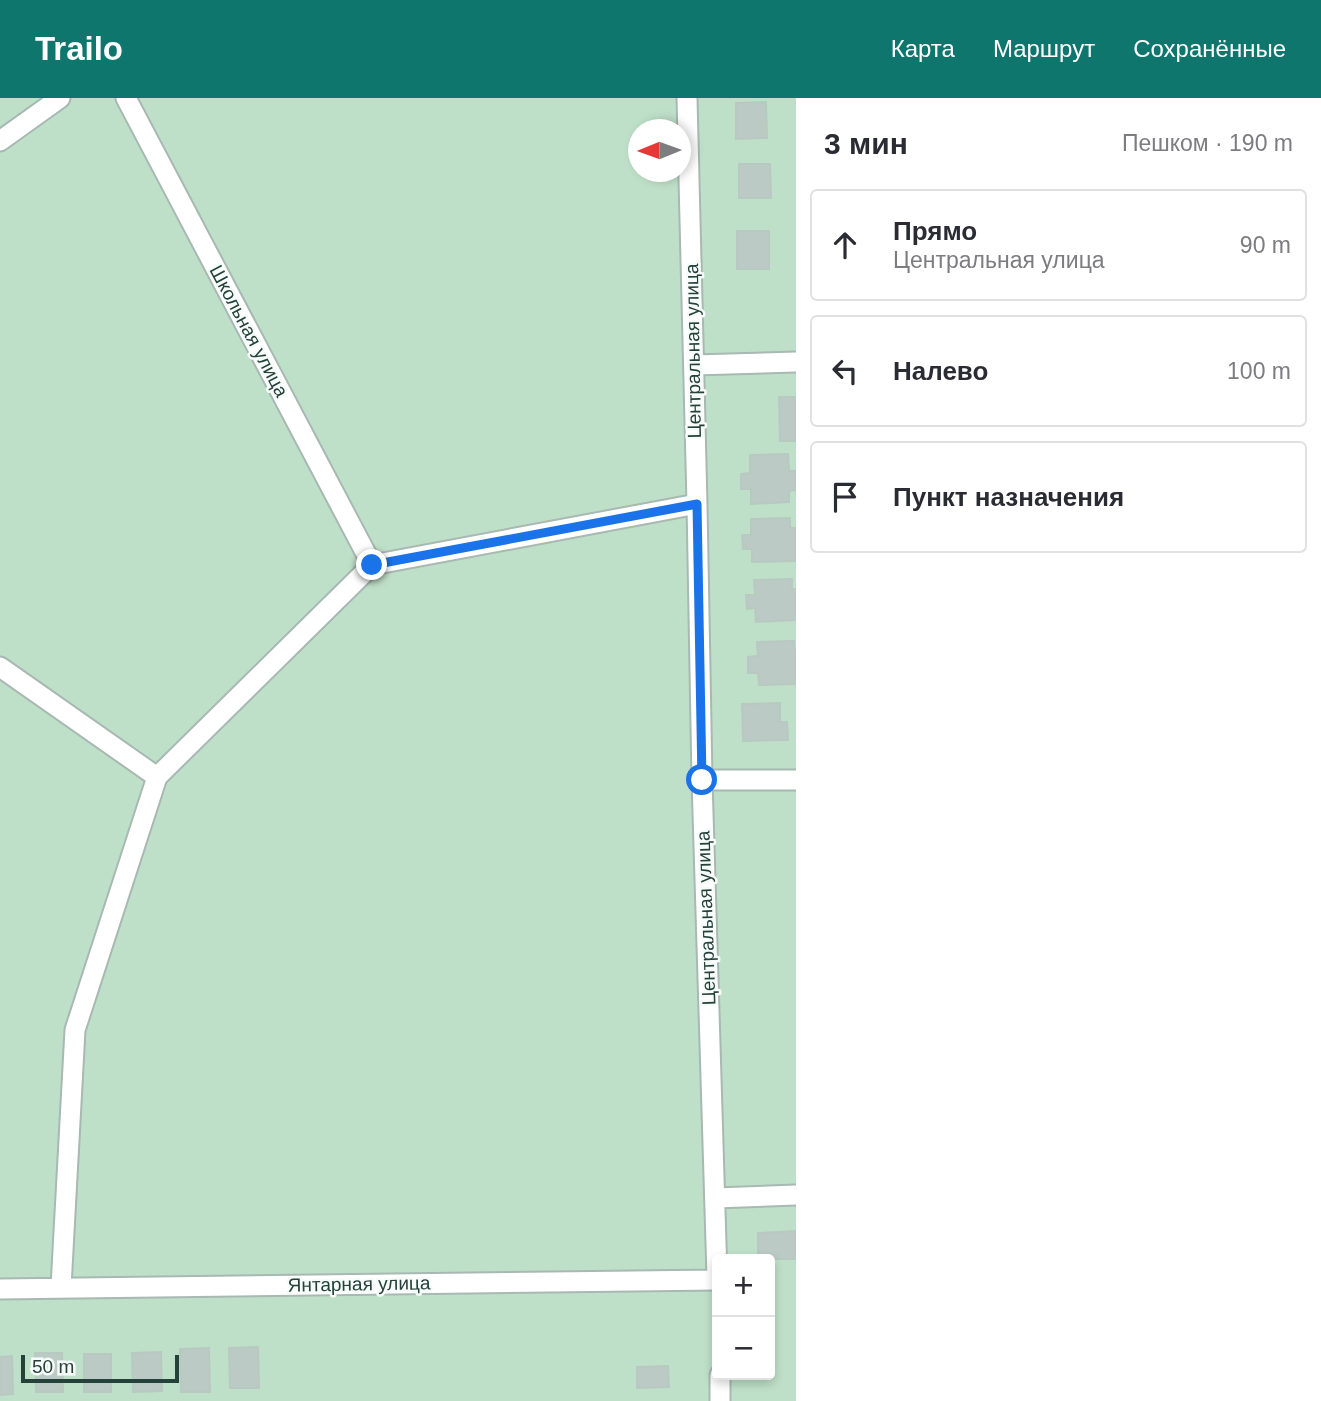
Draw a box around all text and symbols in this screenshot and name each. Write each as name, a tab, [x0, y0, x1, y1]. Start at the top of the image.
text: Trailo	[35, 30, 123, 67]
text: Карта	[891, 35, 955, 62]
text: Маршрут	[993, 35, 1095, 62]
text: Сохранённые	[1133, 35, 1286, 62]
north arrow	[628, 119, 691, 182]
text: 3 мин	[824, 127, 908, 160]
text: Пешком · 190 m	[1122, 130, 1293, 156]
text: Прямо	[893, 216, 977, 246]
icon: ahead	[826, 226, 864, 264]
text: 90 m	[1240, 232, 1291, 258]
text: Центральная улица	[893, 247, 1105, 273]
street label: Школьная улица	[205, 262, 293, 401]
street label: Центральная улица	[681, 263, 705, 439]
icon: left	[826, 352, 864, 390]
text: Налево	[893, 356, 988, 386]
text: 100 m	[1227, 358, 1291, 384]
icon: arrive	[826, 478, 864, 516]
text: Пункт назначения	[893, 482, 1124, 512]
route end	[356, 549, 387, 580]
route start	[686, 764, 717, 795]
street label: Центральная улица	[692, 830, 720, 1006]
map controls	[712, 1254, 775, 1380]
button: +	[712, 1254, 775, 1317]
street label: Янтарная улица	[287, 1272, 431, 1296]
button: −	[712, 1317, 775, 1380]
scale bar	[21, 1352, 178, 1384]
text: 50 m	[32, 1356, 74, 1377]

